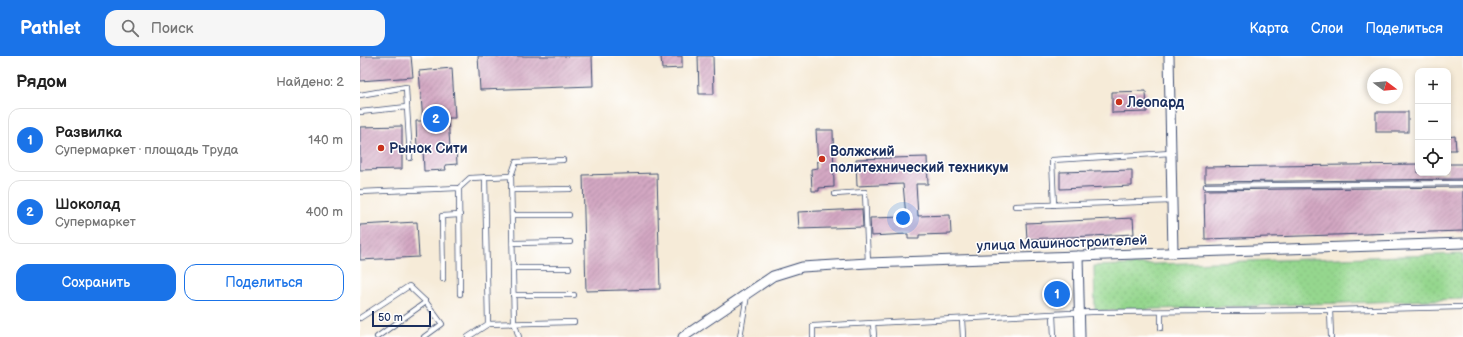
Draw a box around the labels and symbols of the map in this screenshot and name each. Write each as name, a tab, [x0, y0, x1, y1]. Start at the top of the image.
north arrow	[1367, 68, 1403, 104]
place label: Леопард	[1126, 94, 1185, 111]
marker: Леопард	[1114, 97, 1124, 107]
pin: 2	[423, 104, 449, 134]
place label: Рынок Сити	[389, 140, 468, 157]
marker: Рынок Сити	[376, 143, 386, 153]
place label: Волжский политехнический техникум	[830, 143, 1009, 176]
marker: Волжский политехнический техникум	[817, 154, 827, 164]
your location	[893, 208, 913, 228]
street label: улица Машиностроителей	[976, 232, 1148, 254]
pin: 1	[1044, 279, 1070, 309]
scale bar	[372, 309, 431, 328]

